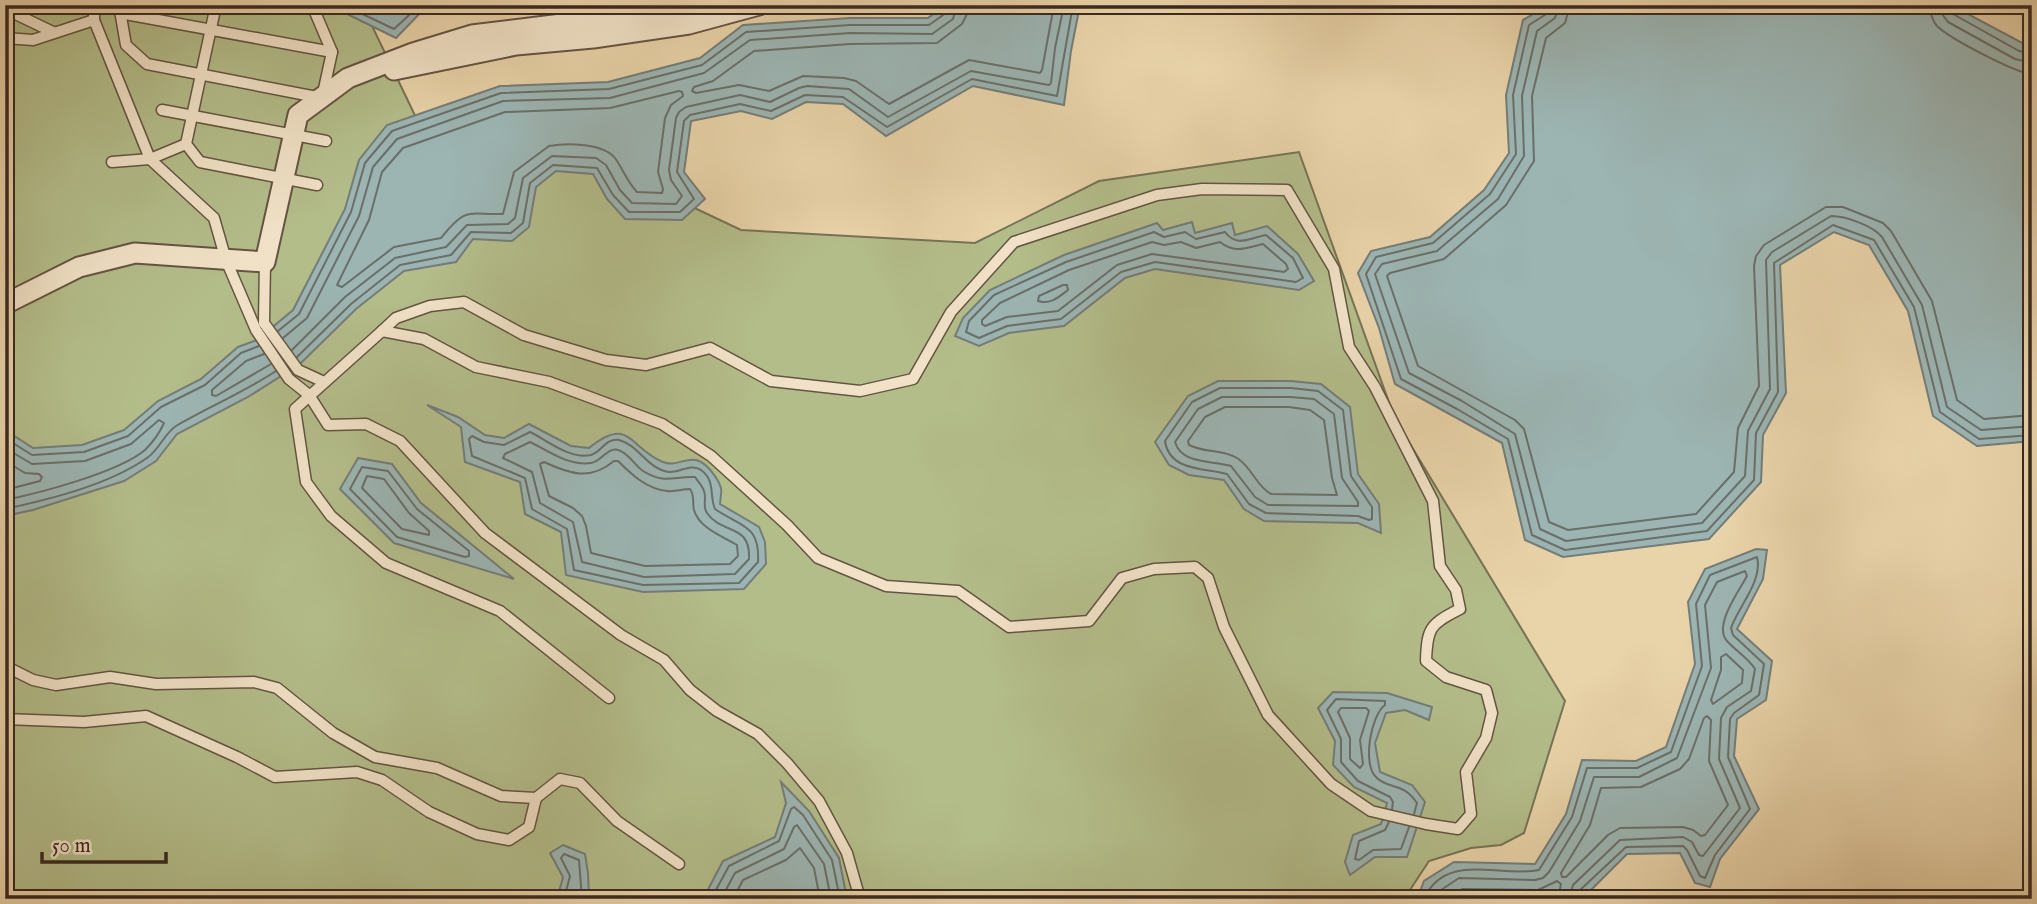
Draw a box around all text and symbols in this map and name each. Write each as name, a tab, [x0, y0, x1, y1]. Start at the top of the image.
scale bar	[42, 820, 166, 864]
text: 50 m	[52, 833, 91, 860]

